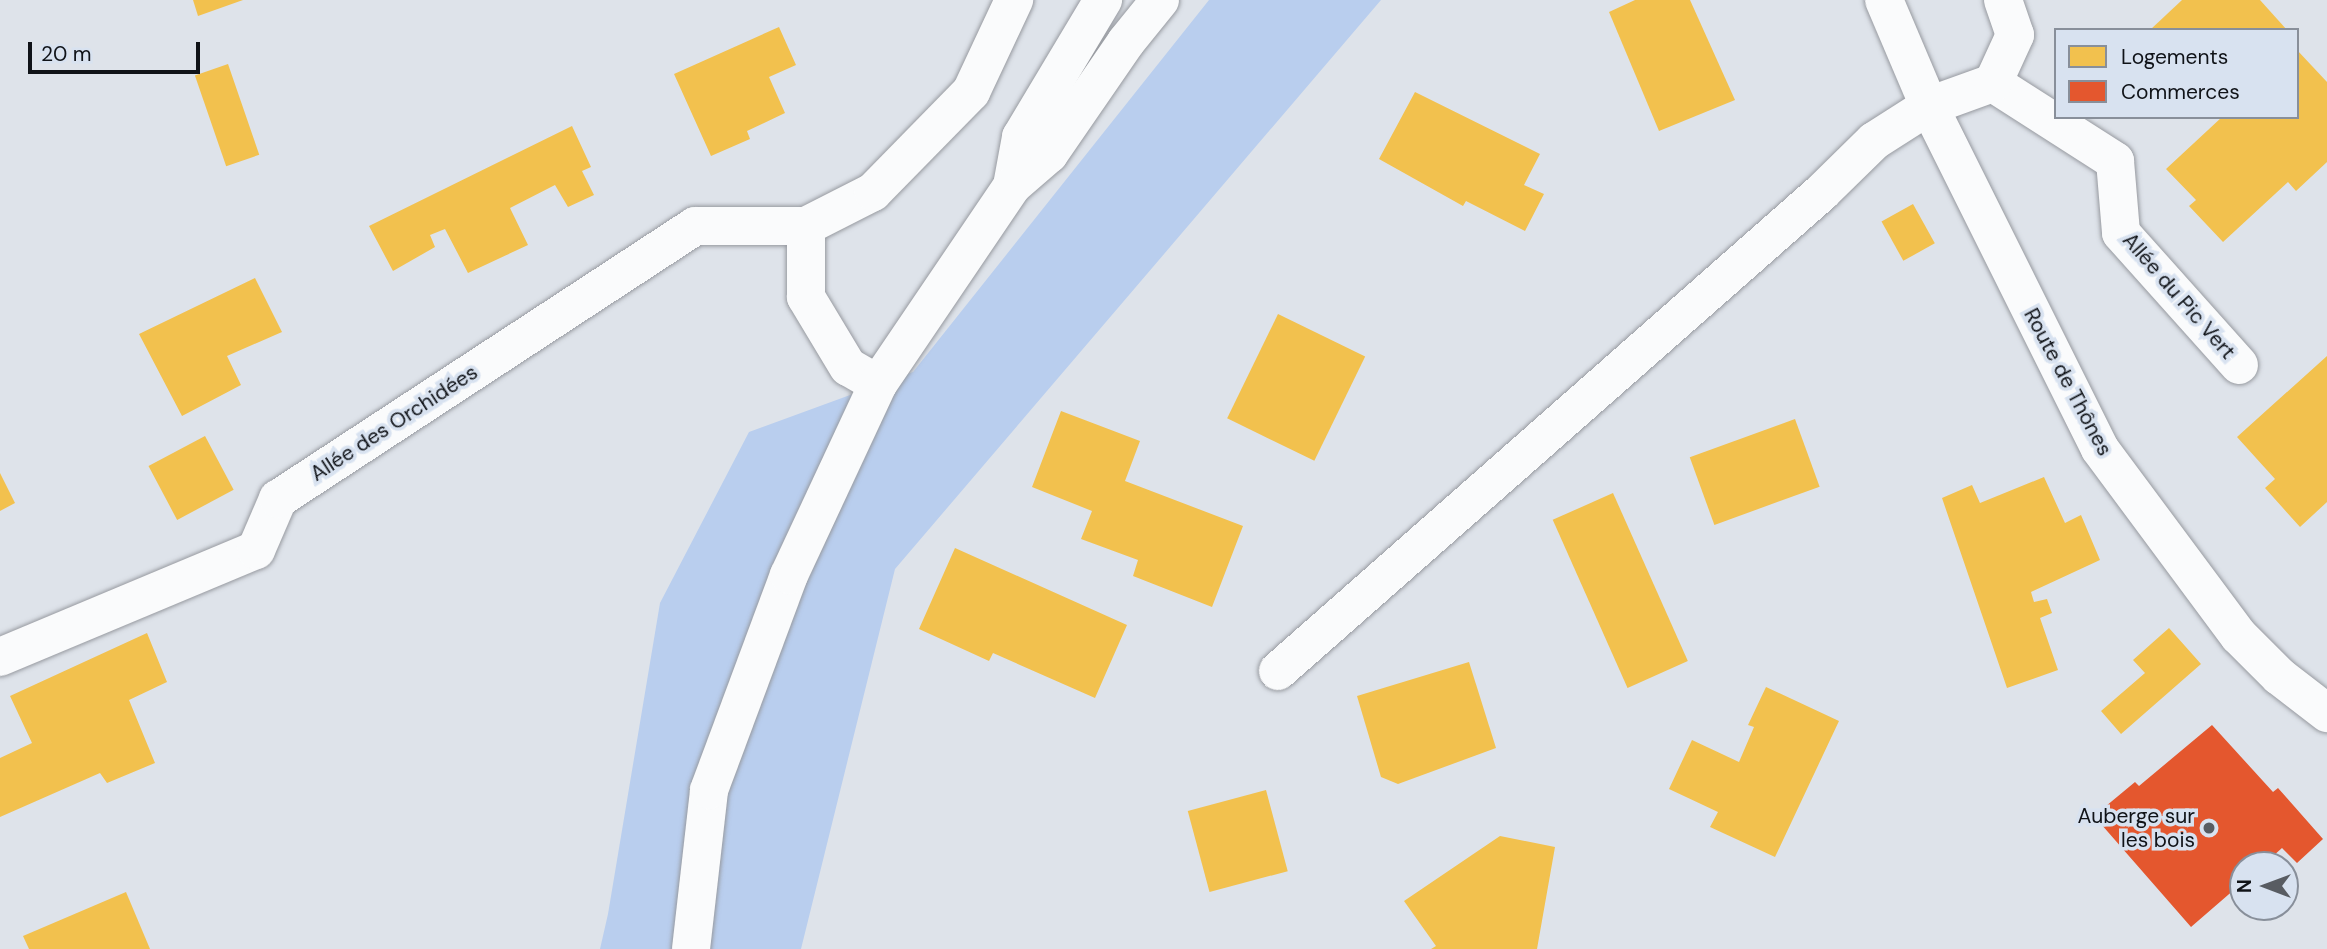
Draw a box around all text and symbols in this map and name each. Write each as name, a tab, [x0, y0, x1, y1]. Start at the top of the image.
scale bar	[32, 28, 203, 72]
legend	[2054, 28, 2299, 119]
text: 20 m	[41, 40, 92, 68]
text: Logements	[2121, 43, 2228, 71]
text: Commerces	[2121, 78, 2240, 106]
street label: Allée du Pic Vert	[2117, 228, 2241, 364]
street label: Route de Thônes	[2019, 304, 2117, 460]
street label: Allée des Orchidées	[306, 360, 482, 486]
place label: Auberge sur les bois	[2078, 803, 2195, 853]
marker: Auberge sur les bois	[2201, 820, 2217, 836]
north arrow	[2229, 851, 2299, 921]
text: N	[2232, 879, 2257, 893]

